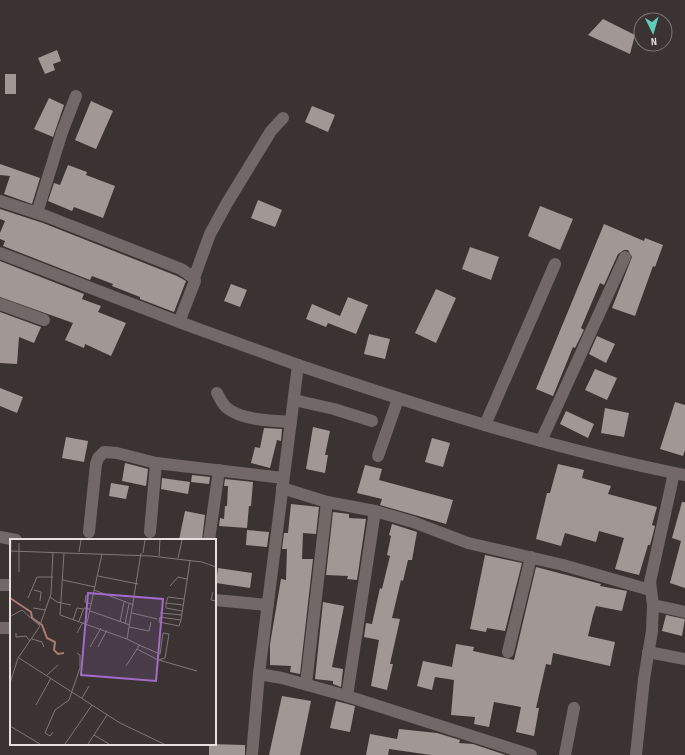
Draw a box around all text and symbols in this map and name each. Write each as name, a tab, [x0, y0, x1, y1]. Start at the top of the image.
north arrow	[633, 12, 673, 52]
text: N	[650, 35, 657, 48]
inset map	[10, 539, 216, 745]

